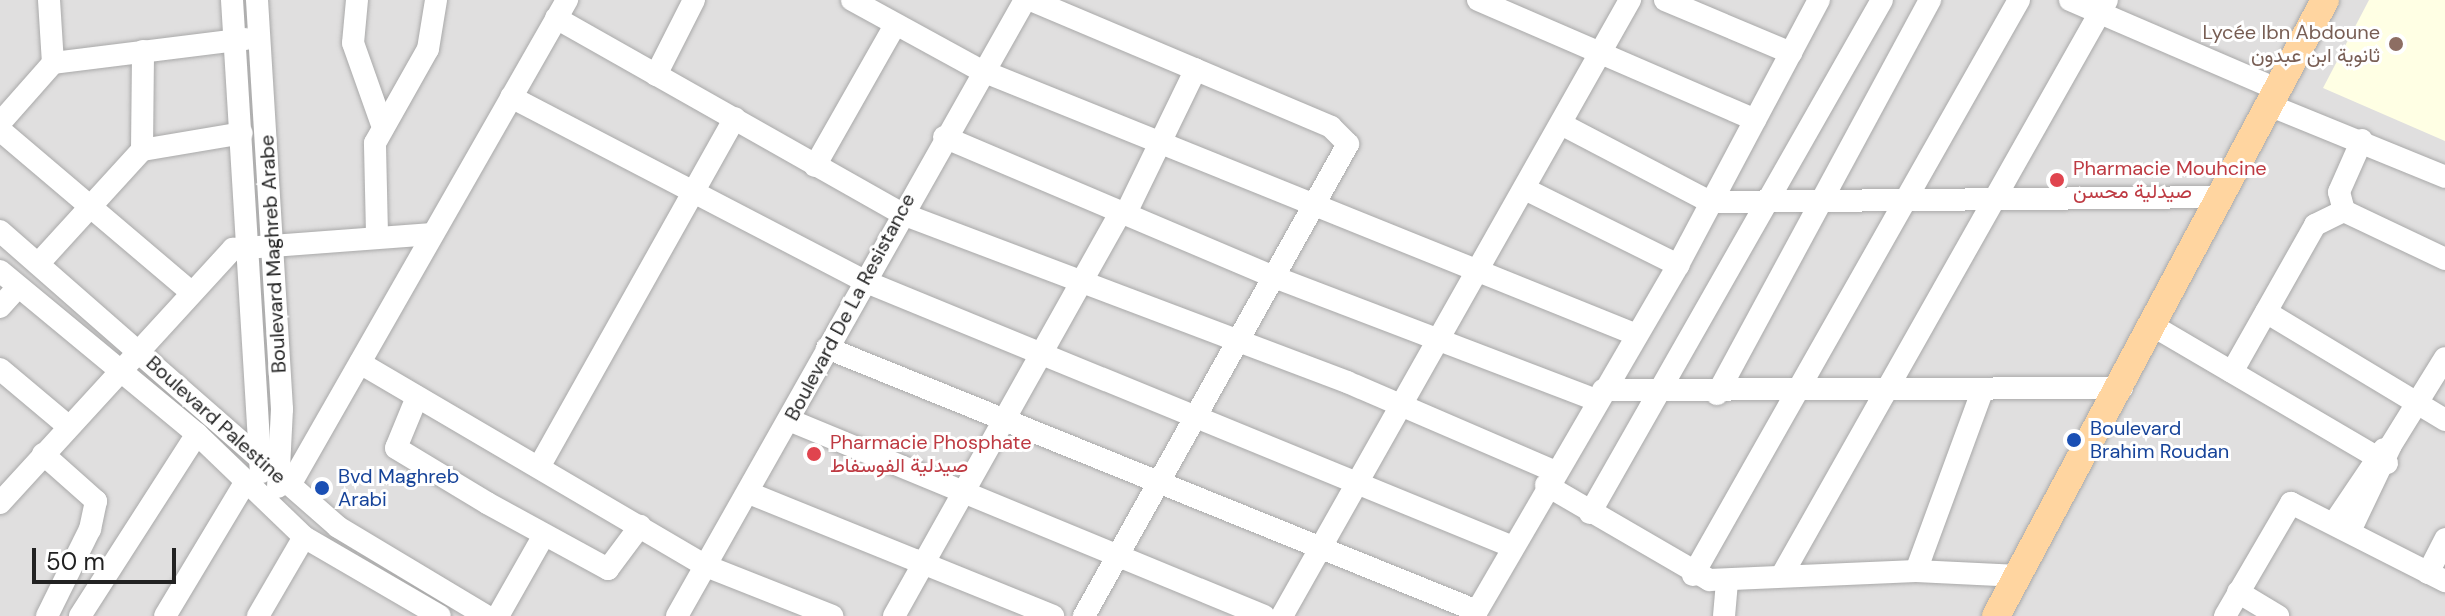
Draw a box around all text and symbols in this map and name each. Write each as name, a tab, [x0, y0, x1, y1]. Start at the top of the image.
place label: Lycée Ibn Abdoune ثانوية ابن عبدون	[2203, 20, 2380, 67]
marker: Lycée Ibn Abdoune ثانوية ابن عبدون	[2387, 35, 2405, 53]
street label: Boulevard Maghreb Arabe	[255, 134, 291, 374]
place label: Pharmacie Mouhcine صيدلية محسن	[2073, 156, 2267, 203]
marker: Pharmacie Mouhcine صيدلية محسن	[2048, 171, 2066, 189]
street label: Boulevard De La Resistance	[780, 189, 920, 425]
street label: Boulevard Palestine	[141, 351, 291, 489]
place label: Boulevard Brahim Roudan	[2090, 416, 2229, 463]
place label: Pharmacie Phosphate صيدلية الفوسفاط	[830, 430, 1032, 477]
marker: Boulevard Brahim Roudan	[2065, 431, 2083, 449]
marker: Pharmacie Phosphate صيدلية الفوسفاط	[805, 445, 823, 463]
place label: Bvd Maghreb Arabi	[338, 464, 459, 511]
marker: Bvd Maghreb Arabi	[313, 479, 331, 497]
scale bar	[36, 532, 180, 582]
text: 50 m	[46, 546, 105, 577]

